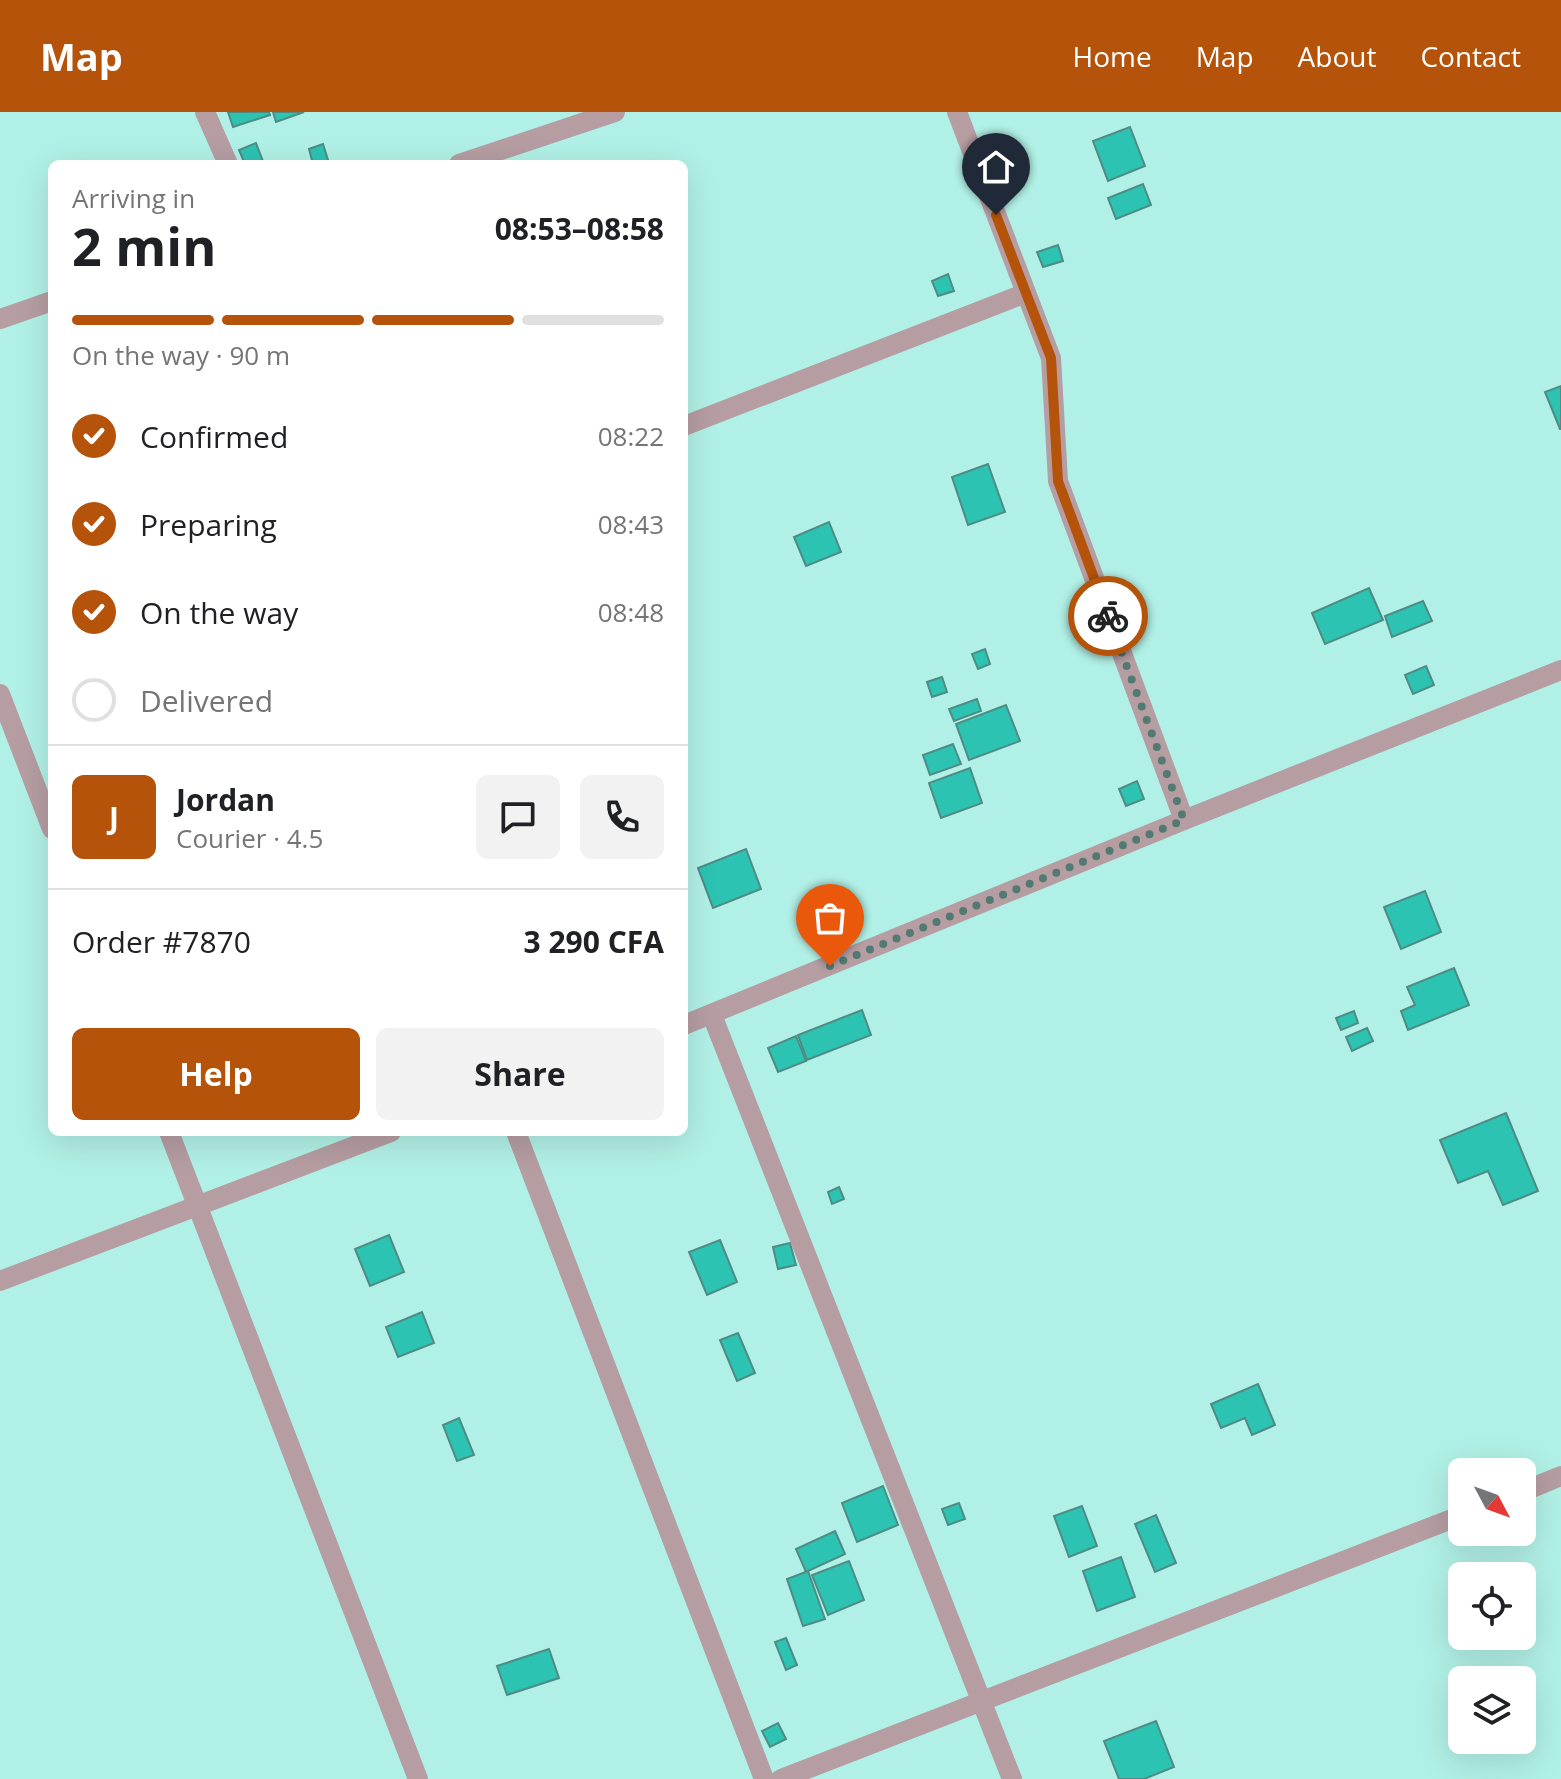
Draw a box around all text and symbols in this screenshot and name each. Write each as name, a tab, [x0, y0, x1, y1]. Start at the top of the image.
text: Map	[40, 30, 123, 82]
text: Home	[1073, 37, 1152, 75]
text: Map	[1196, 37, 1254, 75]
text: About	[1298, 37, 1376, 75]
text: Contact	[1420, 37, 1521, 75]
pin	[962, 133, 1030, 215]
icon: home	[974, 145, 1018, 189]
text: Arriving in	[72, 180, 195, 216]
text: 08:53–08:58	[495, 208, 664, 249]
text: 2 min	[72, 210, 216, 281]
text: On the way · 90 m	[72, 337, 290, 373]
icon: check	[72, 414, 116, 458]
text: Confirmed	[140, 416, 288, 457]
text: 08:22	[598, 418, 664, 454]
icon: check	[72, 502, 116, 546]
text: Preparing	[140, 504, 277, 545]
text: 08:43	[598, 506, 664, 542]
courier	[1068, 576, 1148, 656]
icon: check	[72, 590, 116, 634]
text: On the way	[140, 592, 298, 633]
text: 08:48	[598, 594, 664, 630]
icon: bike	[1086, 594, 1130, 638]
text: Delivered	[140, 680, 273, 721]
button: chat	[476, 775, 560, 859]
button: phone	[580, 775, 664, 859]
text: Jordan	[176, 779, 275, 820]
text: J	[109, 797, 119, 838]
text: Courier · 4.5	[176, 820, 323, 856]
pin	[796, 884, 864, 966]
icon: bag	[808, 896, 852, 940]
text: Order #7870	[72, 921, 251, 962]
text: 3 290 CFA	[524, 921, 664, 962]
button: Help	[72, 1028, 360, 1120]
button: Share	[376, 1028, 664, 1120]
north arrow	[1448, 1458, 1536, 1546]
map controls	[1448, 1458, 1536, 1754]
button: locate	[1448, 1562, 1536, 1650]
button: layers	[1448, 1666, 1536, 1754]

